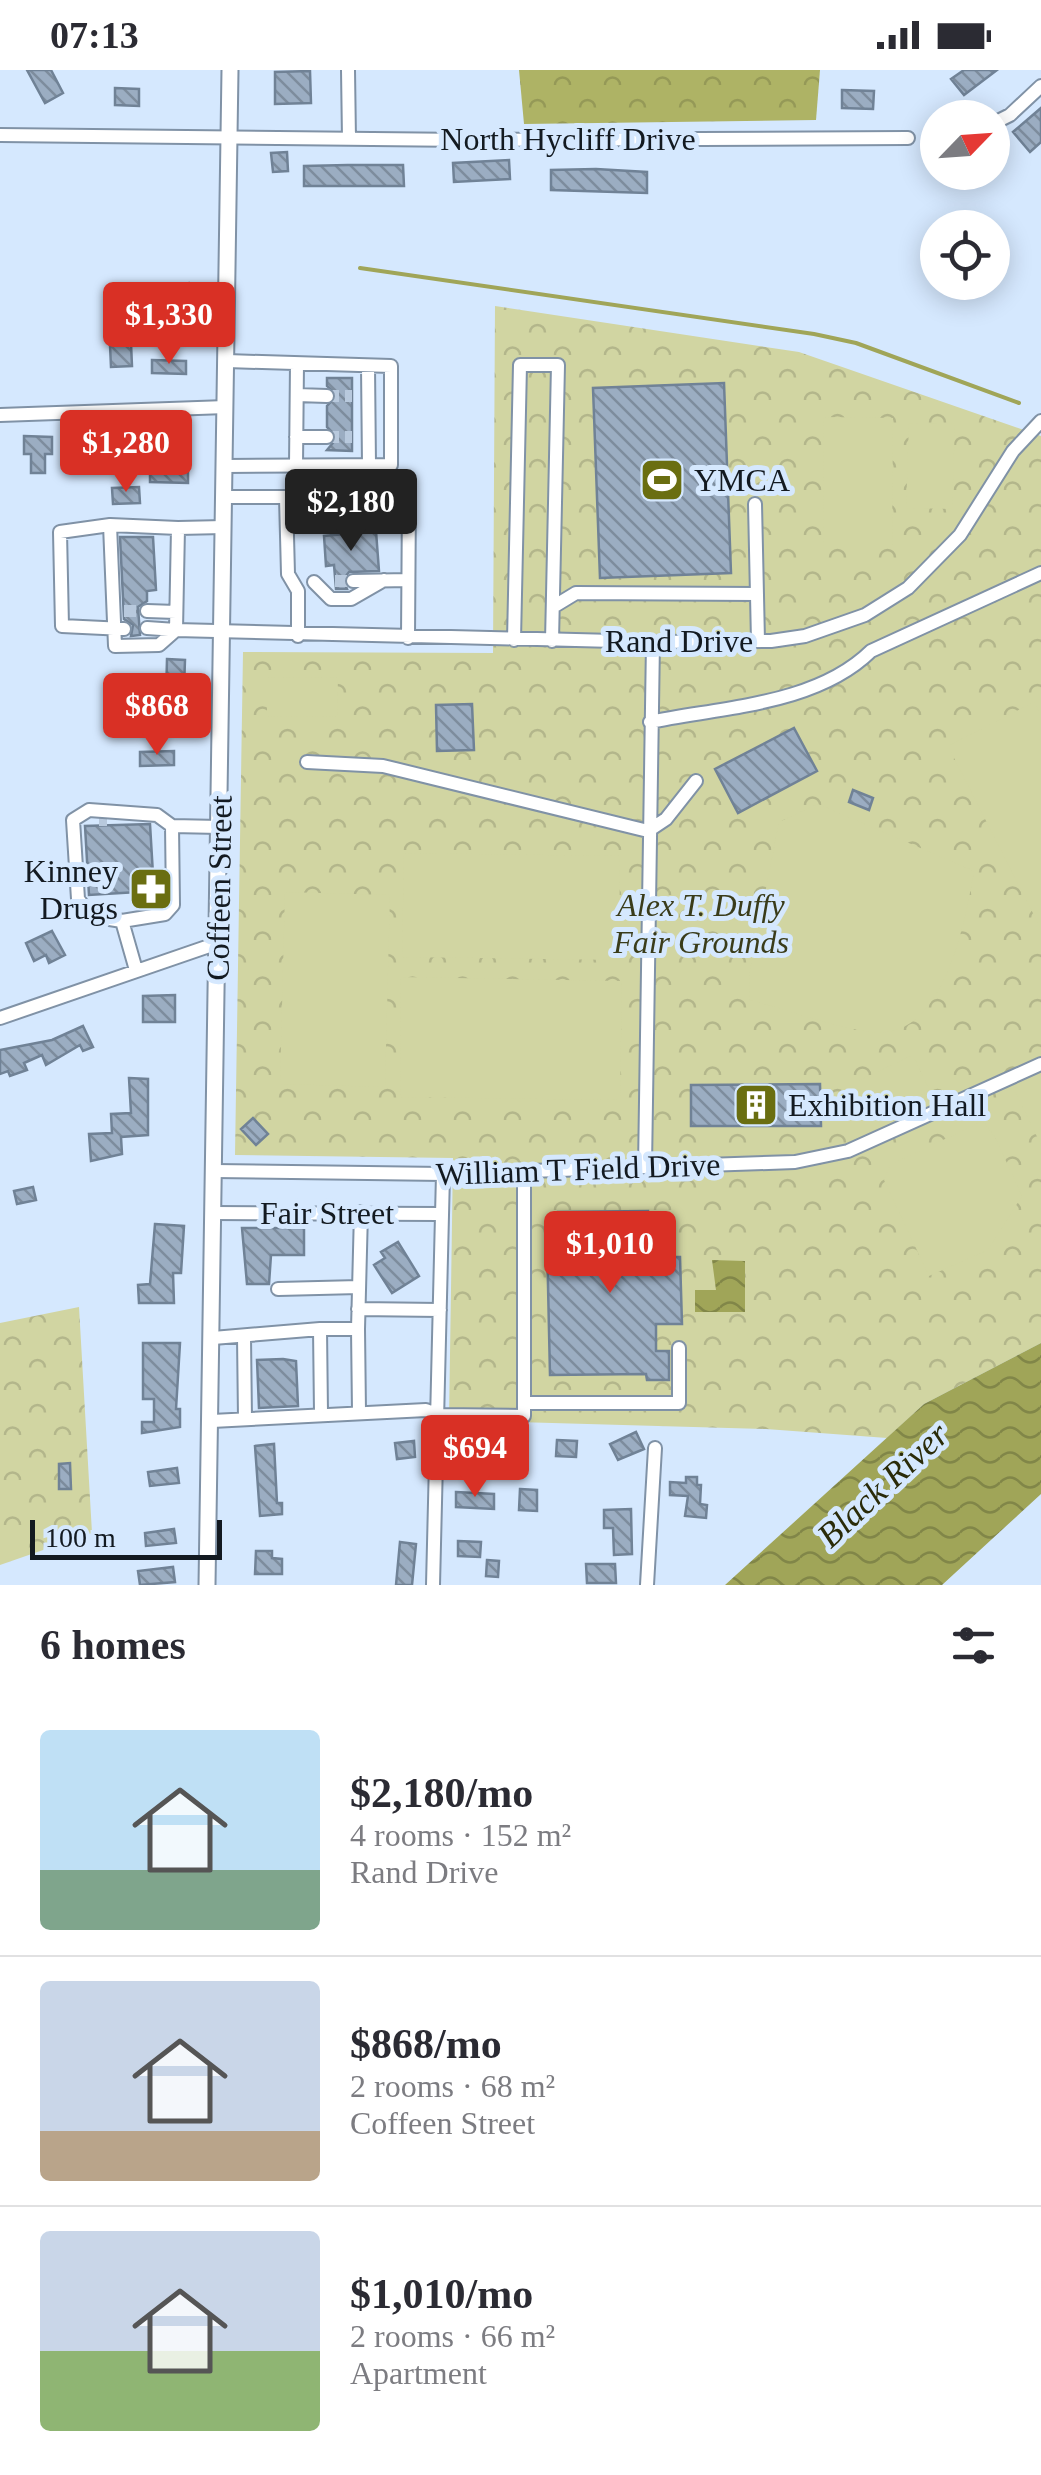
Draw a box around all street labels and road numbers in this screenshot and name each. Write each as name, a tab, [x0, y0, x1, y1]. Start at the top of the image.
street label: North Hycliff Drive	[440, 121, 696, 157]
street label: Rand Drive	[605, 623, 753, 659]
street label: Coffeen Street	[199, 795, 239, 981]
street label: William T Field Drive	[435, 1146, 721, 1192]
street label: Fair Street	[260, 1195, 394, 1231]

